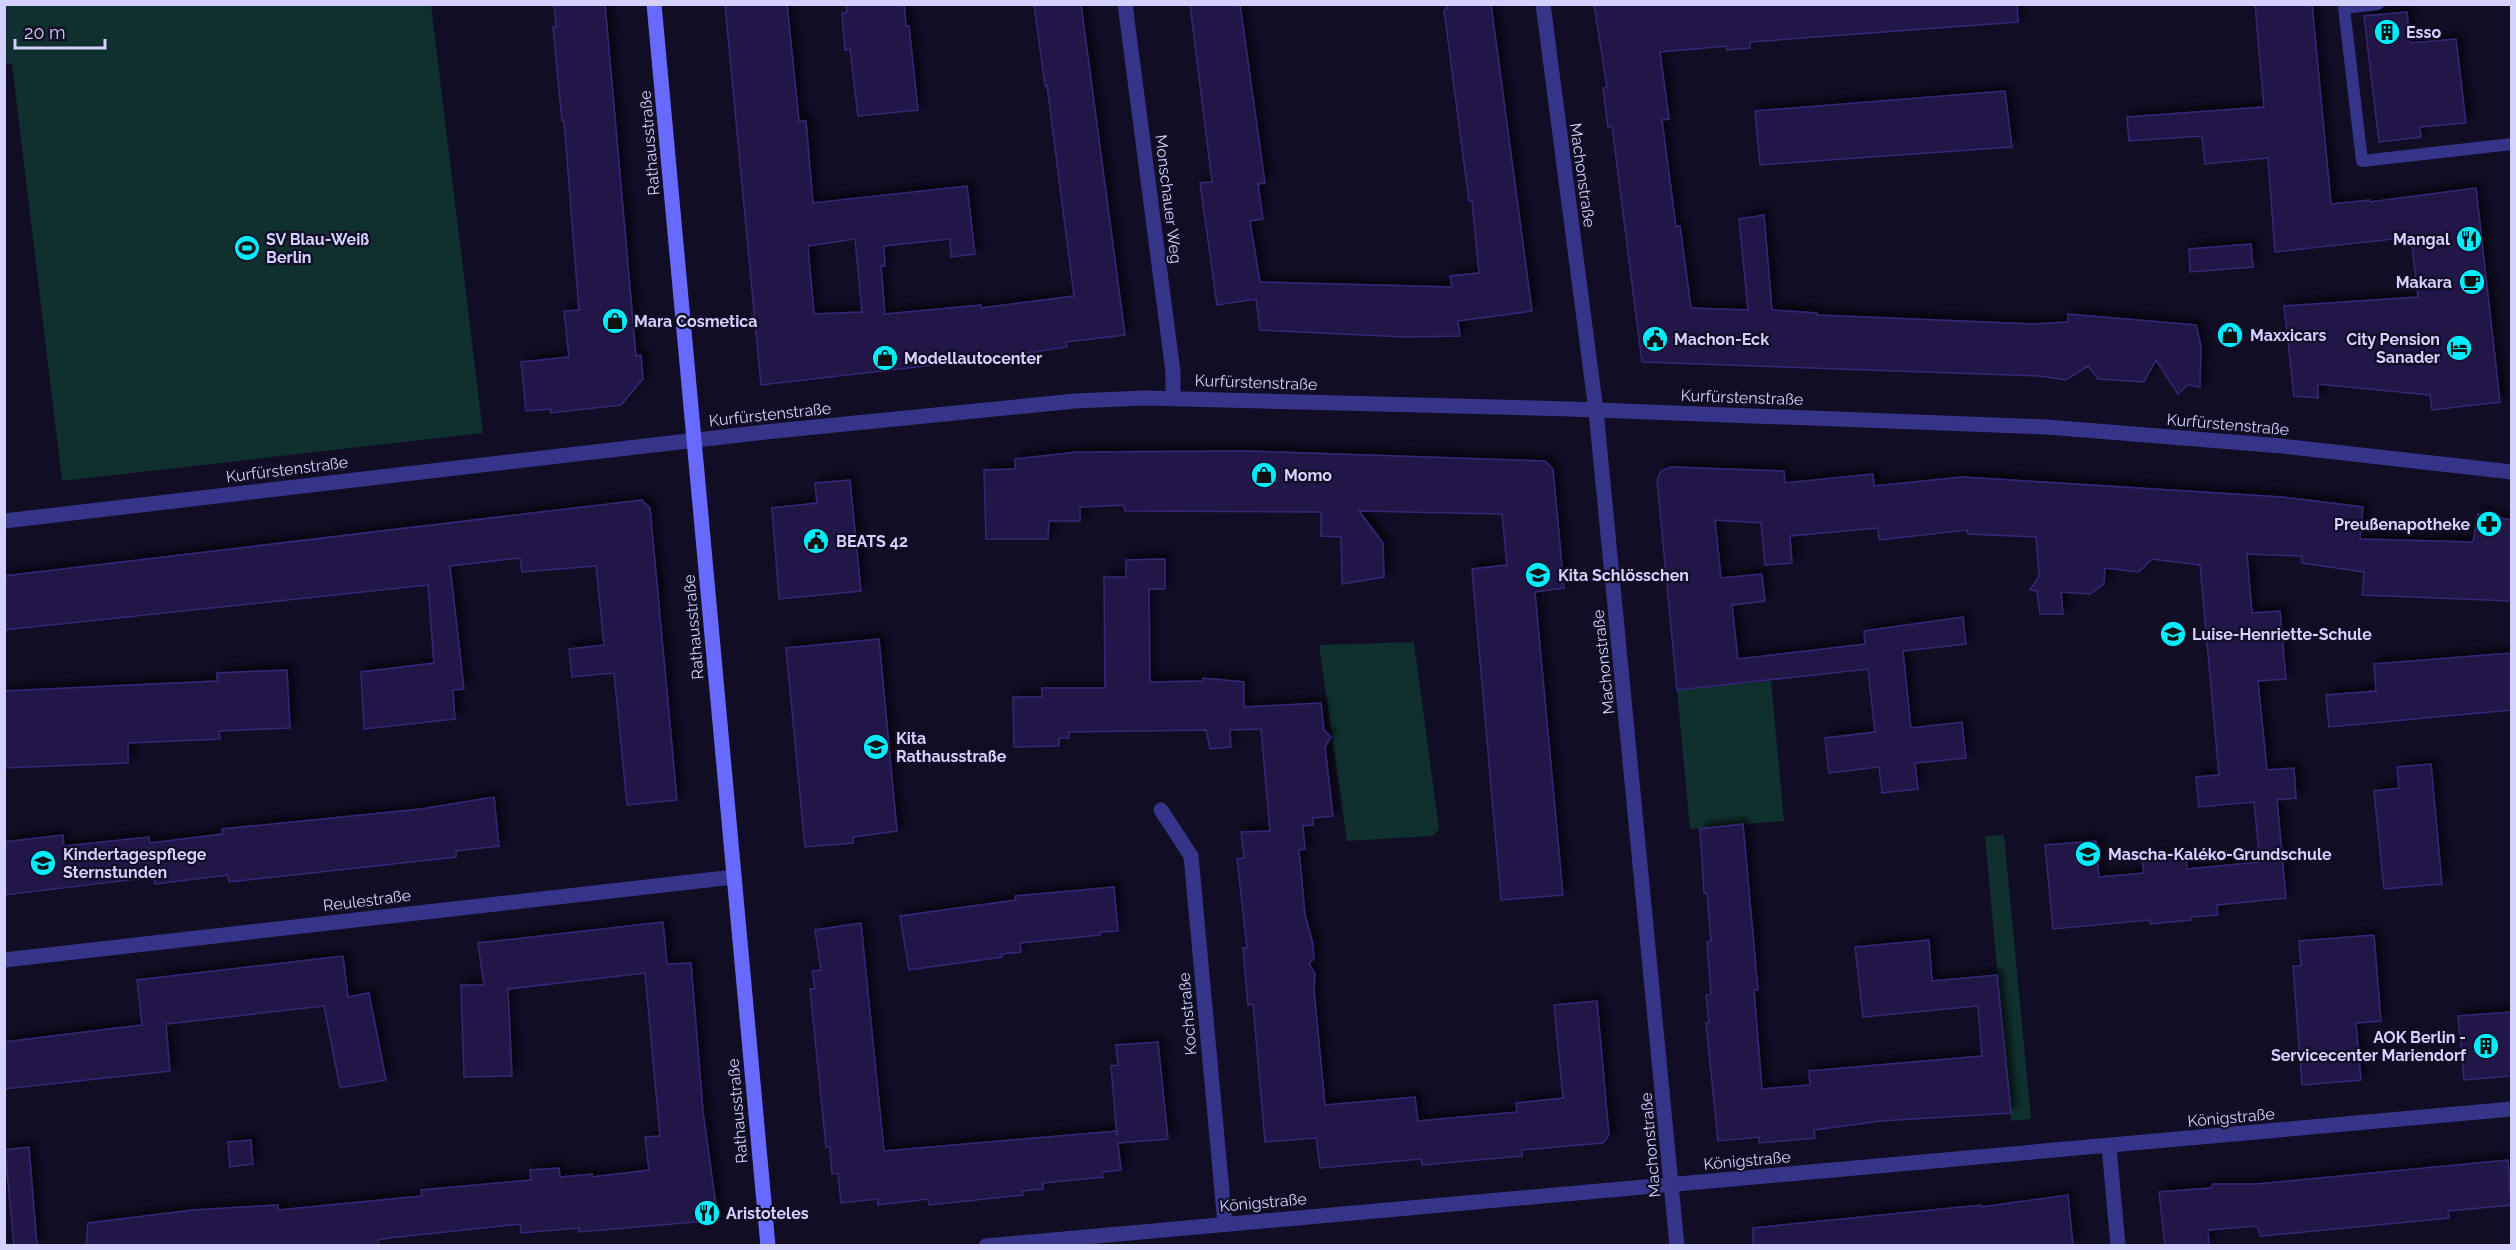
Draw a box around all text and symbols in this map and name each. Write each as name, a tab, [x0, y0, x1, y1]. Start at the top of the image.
scale bar	[15, 12, 105, 50]
building icon: Esso	[2372, 17, 2402, 47]
text: 20 m	[24, 22, 66, 43]
place label: Esso	[2406, 23, 2441, 42]
street label: Rathausstraße	[635, 90, 664, 196]
street label: Machonstraße	[1566, 122, 1599, 228]
street label: Monschauer Weg	[1151, 133, 1186, 265]
restaurant icon: Mangal	[2454, 224, 2484, 254]
place label: SV Blau-Weiß Berlin	[266, 230, 369, 267]
place label: Mangal	[2393, 230, 2451, 249]
sports icon: SV Blau-Weiß Berlin	[232, 233, 262, 263]
cafe icon: Makara	[2457, 267, 2487, 297]
place label: Makara	[2396, 273, 2452, 292]
shop icon: Mara Cosmetica	[600, 306, 630, 336]
place label: Mara Cosmetica	[634, 312, 757, 331]
shop icon: Maxxicars	[2215, 320, 2245, 350]
public building icon: Machon-Eck	[1640, 324, 1670, 354]
place label: Maxxicars	[2250, 326, 2326, 345]
place label: Machon-Eck	[1674, 330, 1769, 349]
place label: City Pension Sanader	[2346, 330, 2440, 367]
hotel icon: City Pension Sanader	[2444, 333, 2474, 363]
shop icon: Modellautocenter	[870, 343, 900, 373]
place label: Modellautocenter	[904, 349, 1042, 368]
street label: Kurfürstenstraße	[1194, 371, 1318, 394]
street label: Kurfürstenstraße	[1680, 386, 1804, 409]
street label: Kurfürstenstraße	[708, 399, 832, 430]
street label: Kurfürstenstraße	[2166, 410, 2290, 439]
street label: Kurfürstenstraße	[225, 453, 349, 486]
shop icon: Momo	[1249, 460, 1279, 490]
place label: Momo	[1284, 466, 1332, 485]
pharmacy icon: Preußenapotheke	[2474, 509, 2504, 539]
place label: Preußenapotheke	[2334, 515, 2470, 534]
public building icon: BEATS 42	[801, 526, 831, 556]
place label: BEATS 42	[836, 532, 908, 551]
school or university icon: Kita Schlösschen	[1523, 560, 1553, 590]
place label: Kita Schlösschen	[1558, 566, 1689, 585]
street label: Rathausstraße	[679, 574, 708, 680]
street label: Machonstraße	[1589, 609, 1618, 715]
school or university icon: Luise-Henriette-Schule	[2158, 619, 2188, 649]
place label: Luise-Henriette-Schule	[2192, 625, 2372, 644]
place label: Kita Rathausstraße	[896, 729, 1007, 766]
school or university icon: Kita Rathausstraße	[861, 732, 891, 762]
school or university icon: Mascha-Kaléko-Grundschule	[2073, 839, 2103, 869]
place label: Kindertagespflege Sternstunden	[63, 845, 207, 882]
place label: Mascha-Kaléko-Grundschule	[2108, 845, 2332, 864]
school or university icon: Kindertagespflege Sternstunden	[28, 848, 58, 878]
street label: Reulestraße	[322, 886, 412, 915]
street label: Kochstraße	[1174, 972, 1201, 1056]
place label: AOK Berlin - Servicecenter Mariendorf	[2271, 1028, 2467, 1065]
building icon: AOK Berlin - Servicecenter Mariendorf	[2471, 1031, 2501, 1061]
street label: Rathausstraße	[723, 1058, 752, 1164]
street label: Machonstraße	[1636, 1092, 1665, 1198]
street label: Königstraße	[2187, 1104, 2276, 1131]
street label: Königstraße	[1703, 1147, 1792, 1174]
street label: Königstraße	[1219, 1189, 1308, 1216]
restaurant icon: Aristoteles	[692, 1198, 722, 1228]
place label: Aristoteles	[726, 1204, 809, 1223]

